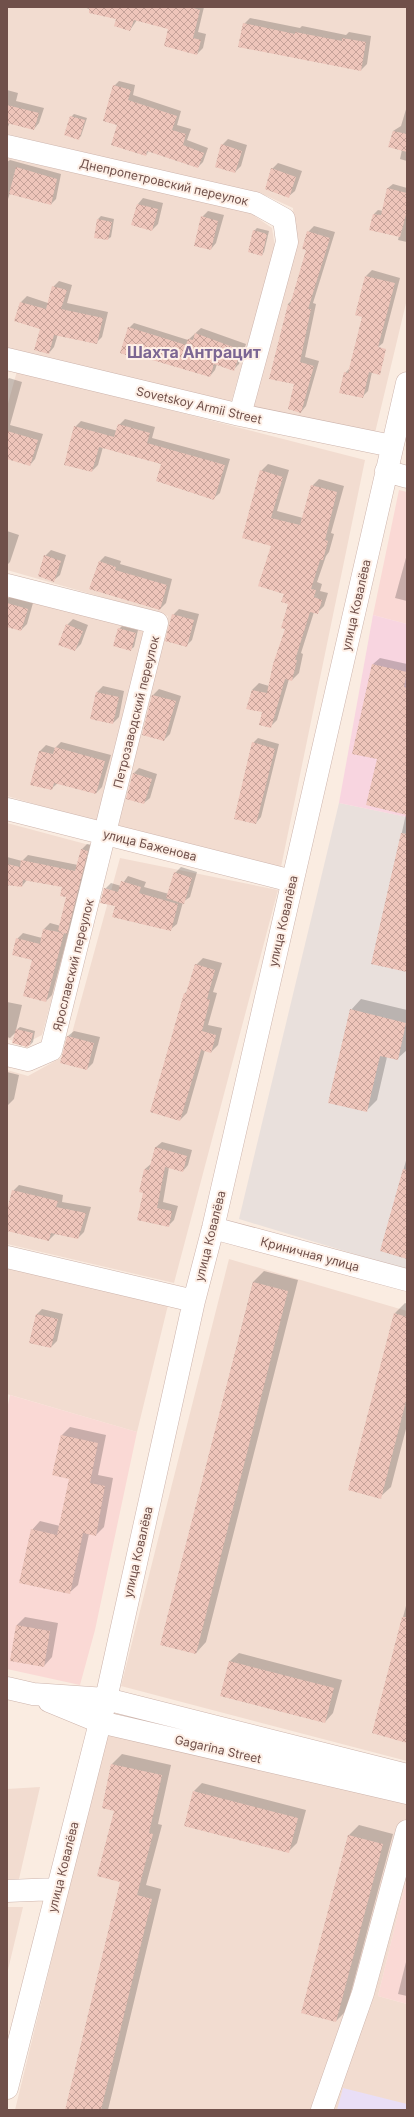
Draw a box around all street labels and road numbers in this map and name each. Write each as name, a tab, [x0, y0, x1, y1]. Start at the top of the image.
street label: Днепропетровский переулок	[78, 155, 250, 209]
street label: Sovetskoy Armii Street	[135, 383, 263, 427]
street label: улица Ковалёва	[338, 558, 374, 652]
street label: Петрозаводский переулок	[110, 634, 162, 790]
street label: улица Баженова	[101, 826, 199, 864]
street label: улица Ковалёва	[265, 874, 301, 968]
street label: Ярославский переулок	[49, 897, 97, 1033]
street label: улица Ковалёва	[191, 1189, 229, 1283]
street label: Криничная улица	[259, 1234, 361, 1274]
street label: улица Ковалёва	[120, 1505, 156, 1599]
street label: Gagarina Street	[173, 1732, 263, 1766]
street label: улица Ковалёва	[44, 1820, 82, 1914]

